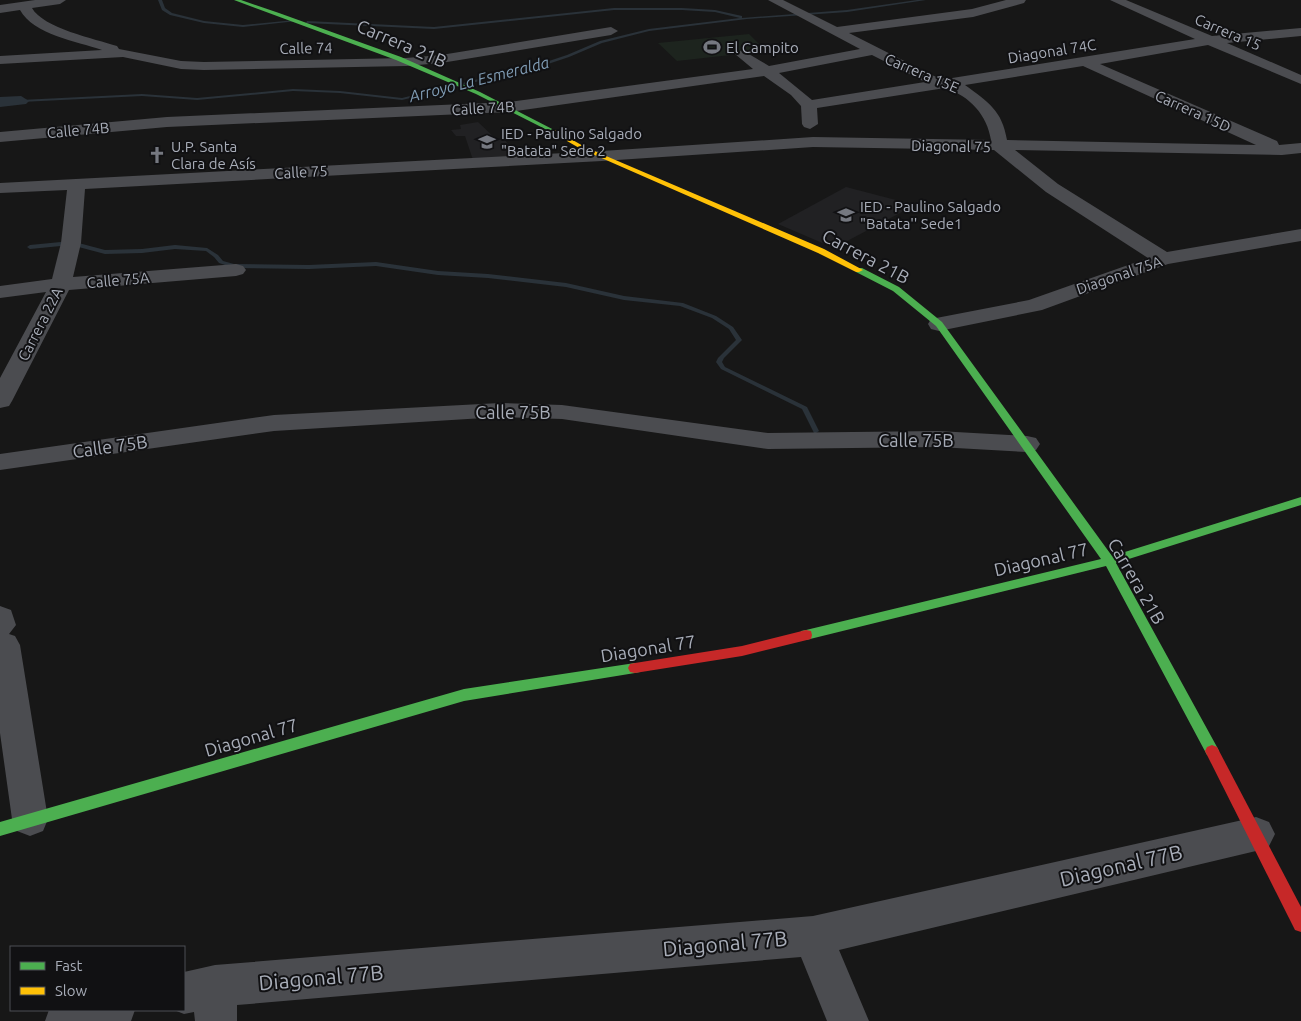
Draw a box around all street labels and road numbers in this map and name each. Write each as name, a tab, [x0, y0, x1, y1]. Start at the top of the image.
street label: Carrera 15	[1192, 10, 1264, 54]
street label: Carrera 21B	[354, 15, 450, 71]
street label: Diagonal 74C	[1007, 36, 1097, 66]
street label: Calle 74	[279, 39, 333, 57]
street label: Carrera 15E	[882, 50, 962, 96]
street label: Carrera 15D	[1153, 87, 1233, 135]
street label: Calle 74B	[451, 98, 515, 118]
street label: Calle 74B	[46, 119, 110, 141]
street label: Diagonal 75	[911, 137, 991, 155]
street label: Calle 75	[274, 162, 328, 182]
street label: Carrera 21B	[819, 225, 913, 287]
street label: Diagonal 75A	[1074, 252, 1164, 298]
street label: Calle 75A	[86, 269, 150, 291]
street label: Carrera 22A	[14, 284, 66, 364]
street label: Calle 75B	[475, 402, 551, 422]
street label: Calle 75B	[878, 430, 954, 450]
street label: Calle 75B	[71, 431, 149, 461]
street label: Carrera 21B	[1104, 535, 1170, 627]
street label: Diagonal 77	[992, 538, 1090, 580]
street label: Diagonal 77	[599, 631, 697, 665]
street label: Diagonal 77	[202, 714, 300, 760]
street label: Diagonal 77B	[1057, 839, 1185, 891]
street label: Diagonal 77B	[662, 926, 788, 960]
street label: Diagonal 77B	[258, 960, 384, 994]

